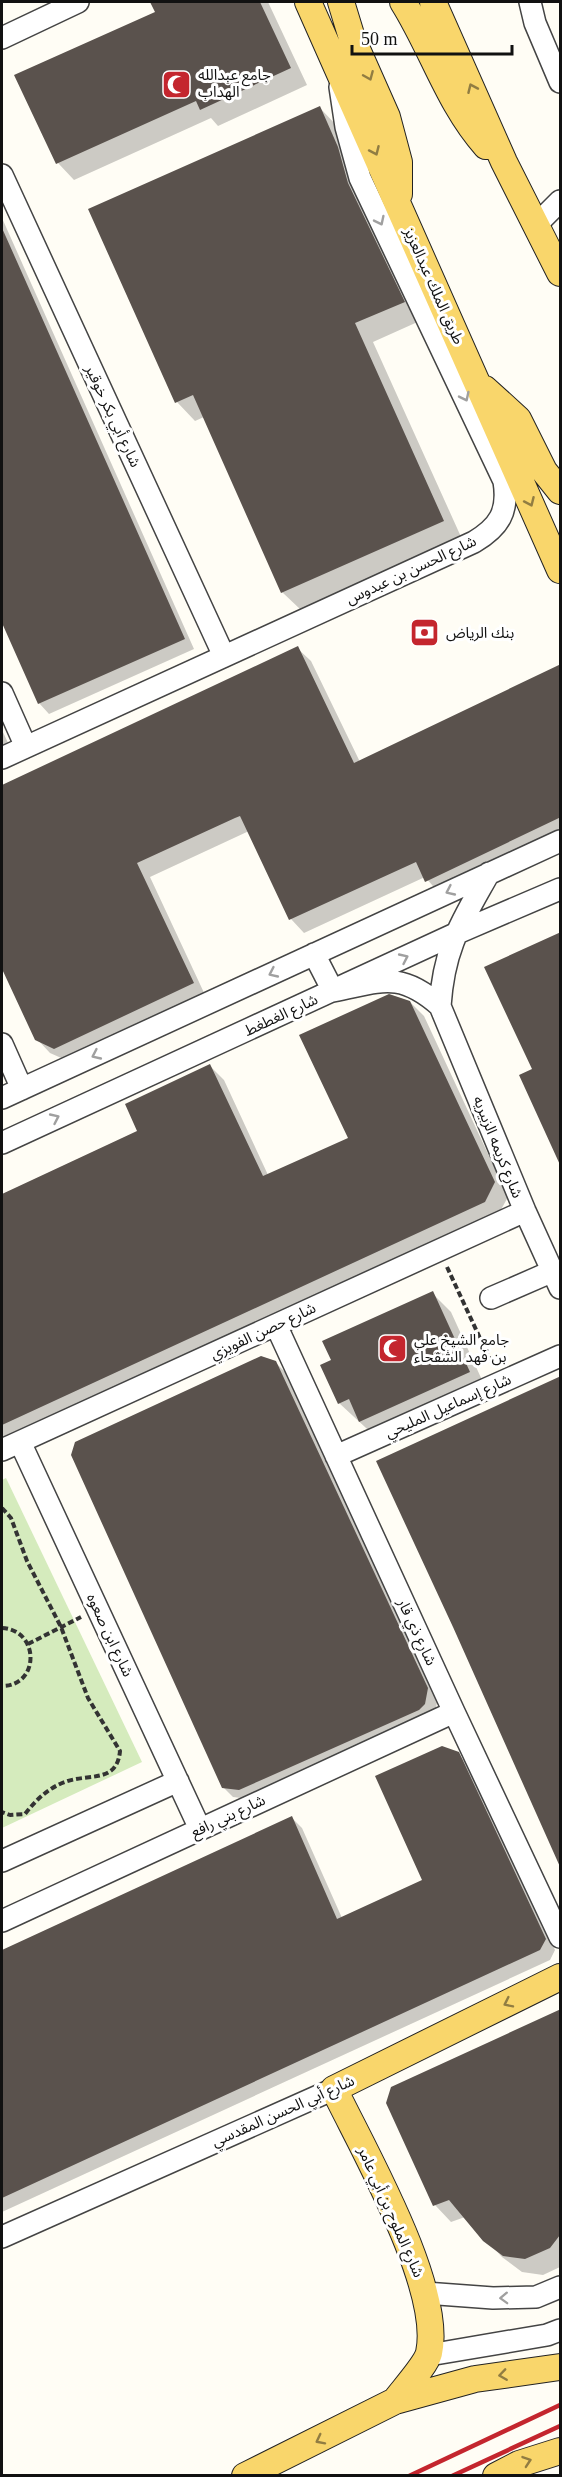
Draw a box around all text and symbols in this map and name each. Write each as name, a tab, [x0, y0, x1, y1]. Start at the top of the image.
scale bar	[352, 18, 512, 56]
text: 50 m	[361, 29, 398, 49]
place label: جامع عبدالله الهداب	[198, 67, 271, 101]
mosque icon: جامع عبدالله الهداب	[161, 68, 193, 100]
one-way arrow	[362, 69, 374, 80]
one-way arrow	[467, 84, 479, 95]
one-way arrow	[368, 144, 380, 155]
one-way arrow	[373, 215, 385, 226]
street label: طريق الملك عبدالعزيز	[399, 224, 467, 348]
street label: شارع أبي بكر خوقير	[78, 361, 145, 472]
one-way arrow	[457, 390, 469, 401]
one-way arrow	[523, 496, 535, 507]
street label: شارع الحسن بن عبدوس	[343, 533, 480, 611]
bank icon: بنك الرياض	[409, 617, 441, 649]
place label: بنك الرياض	[446, 625, 514, 642]
one-way arrow	[445, 884, 456, 896]
one-way arrow	[397, 953, 408, 965]
one-way arrow	[268, 966, 279, 978]
street label: شارع الغطغط	[242, 991, 322, 1043]
one-way arrow	[91, 1047, 102, 1059]
street label: شارع كريمه الزبيريه	[467, 1094, 526, 1202]
one-way arrow	[48, 1114, 59, 1126]
street label: شارع حصن الفويزي	[208, 1299, 320, 1366]
place label: جامع الشيخ علي بن فهد الشقحاء	[414, 1332, 509, 1366]
mosque icon: جامع الشيخ علي بن فهد الشقحاء	[377, 1333, 409, 1365]
street label: شارع إسماعيل المليحي	[383, 1371, 515, 1445]
street label: شارع ابن صعوه	[80, 1591, 136, 1681]
street label: شارع ذي قار	[391, 1595, 440, 1670]
street label: شارع بني رافع	[188, 1792, 270, 1844]
one-way arrow	[503, 1996, 514, 2008]
street label: شارع أبي الحسن المقدسي	[209, 2071, 359, 2153]
street label: شارع الملوح بن أبي عامر	[351, 2143, 428, 2281]
one-way arrow	[499, 2291, 508, 2304]
one-way arrow	[498, 2369, 507, 2381]
one-way arrow	[316, 2433, 326, 2444]
one-way arrow	[521, 2456, 532, 2469]

